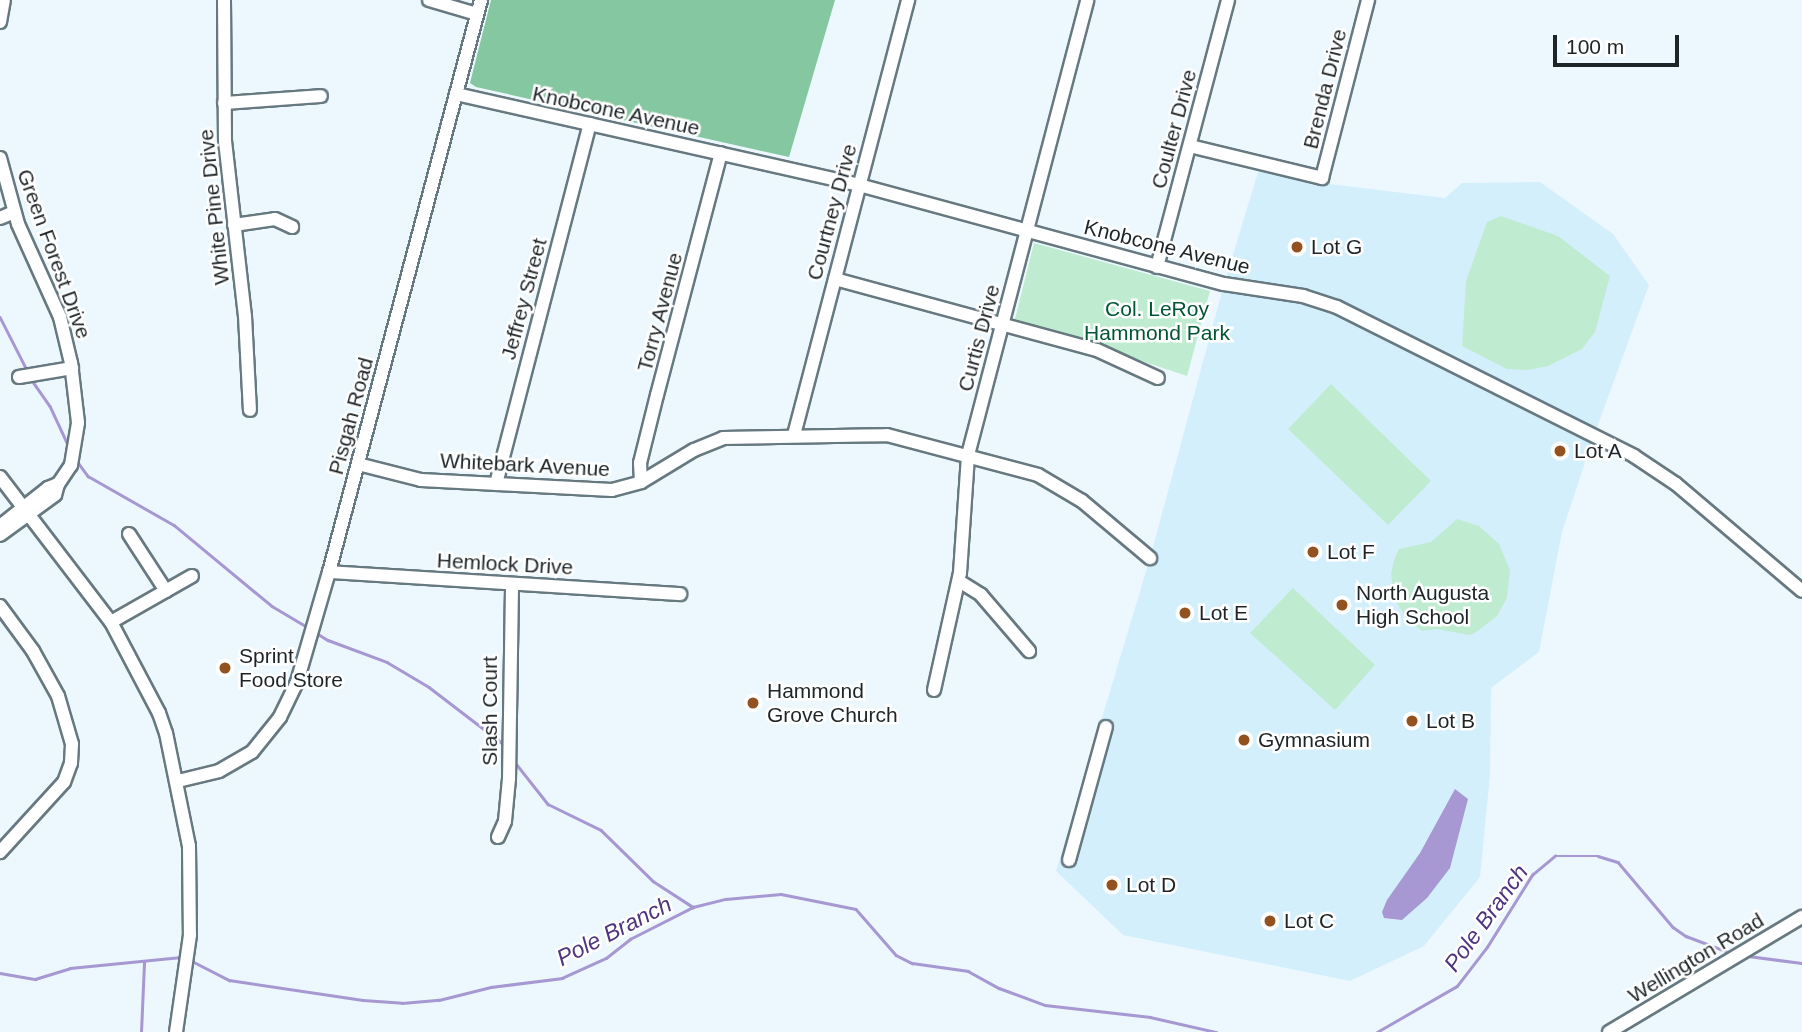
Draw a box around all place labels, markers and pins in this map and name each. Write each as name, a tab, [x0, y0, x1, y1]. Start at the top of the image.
place label: Lot G	[1311, 234, 1362, 260]
marker: Lot G	[1289, 239, 1305, 255]
place label: Lot A	[1574, 438, 1623, 464]
marker: Lot A	[1552, 443, 1568, 459]
place label: Lot F	[1327, 539, 1375, 565]
marker: Lot F	[1305, 544, 1321, 560]
place label: North Augusta High School	[1356, 580, 1490, 630]
marker: North Augusta High School	[1334, 597, 1350, 613]
place label: Lot E	[1199, 600, 1248, 626]
marker: Lot E	[1177, 605, 1193, 621]
place label: Sprint Food Store	[239, 643, 343, 693]
marker: Sprint Food Store	[217, 660, 233, 676]
place label: Hammond Grove Church	[767, 678, 898, 728]
marker: Hammond Grove Church	[745, 695, 761, 711]
place label: Lot B	[1426, 708, 1475, 734]
marker: Lot B	[1404, 713, 1420, 729]
place label: Gymnasium	[1258, 727, 1370, 753]
marker: Gymnasium	[1236, 732, 1252, 748]
place label: Lot D	[1126, 872, 1176, 898]
marker: Lot D	[1104, 877, 1120, 893]
place label: Lot C	[1284, 908, 1334, 934]
marker: Lot C	[1262, 913, 1278, 929]

